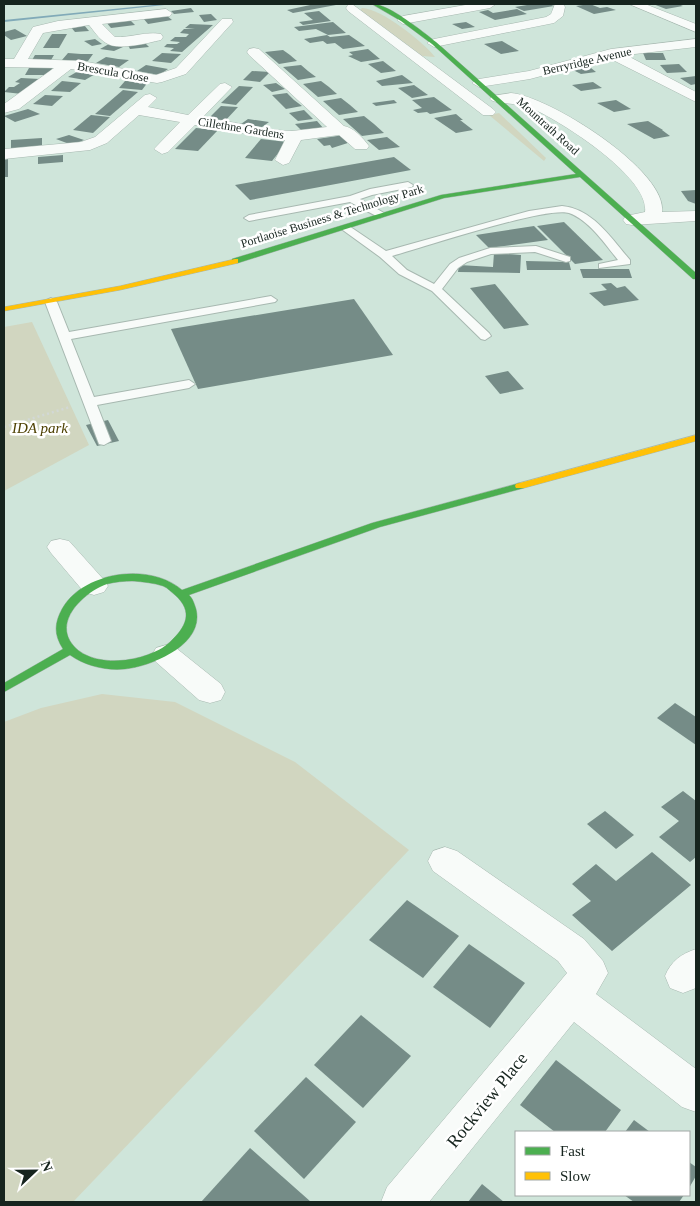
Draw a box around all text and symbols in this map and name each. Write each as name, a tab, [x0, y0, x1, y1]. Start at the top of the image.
street label: Berryridge Avenue	[541, 44, 633, 78]
street label: Brescula Close	[76, 59, 150, 85]
street label: Mountrath Road	[514, 94, 582, 158]
street label: Cillethne Gardens	[197, 114, 285, 142]
street label: Portlaoise Business & Technology Park	[239, 181, 425, 251]
park label: IDA park	[11, 420, 68, 436]
street label: Rockview Place	[443, 1048, 531, 1152]
legend	[515, 1131, 690, 1196]
text: Fast	[560, 1143, 586, 1159]
north arrow	[10, 1146, 60, 1196]
text: N	[38, 1159, 55, 1174]
text: Slow	[560, 1168, 591, 1184]

